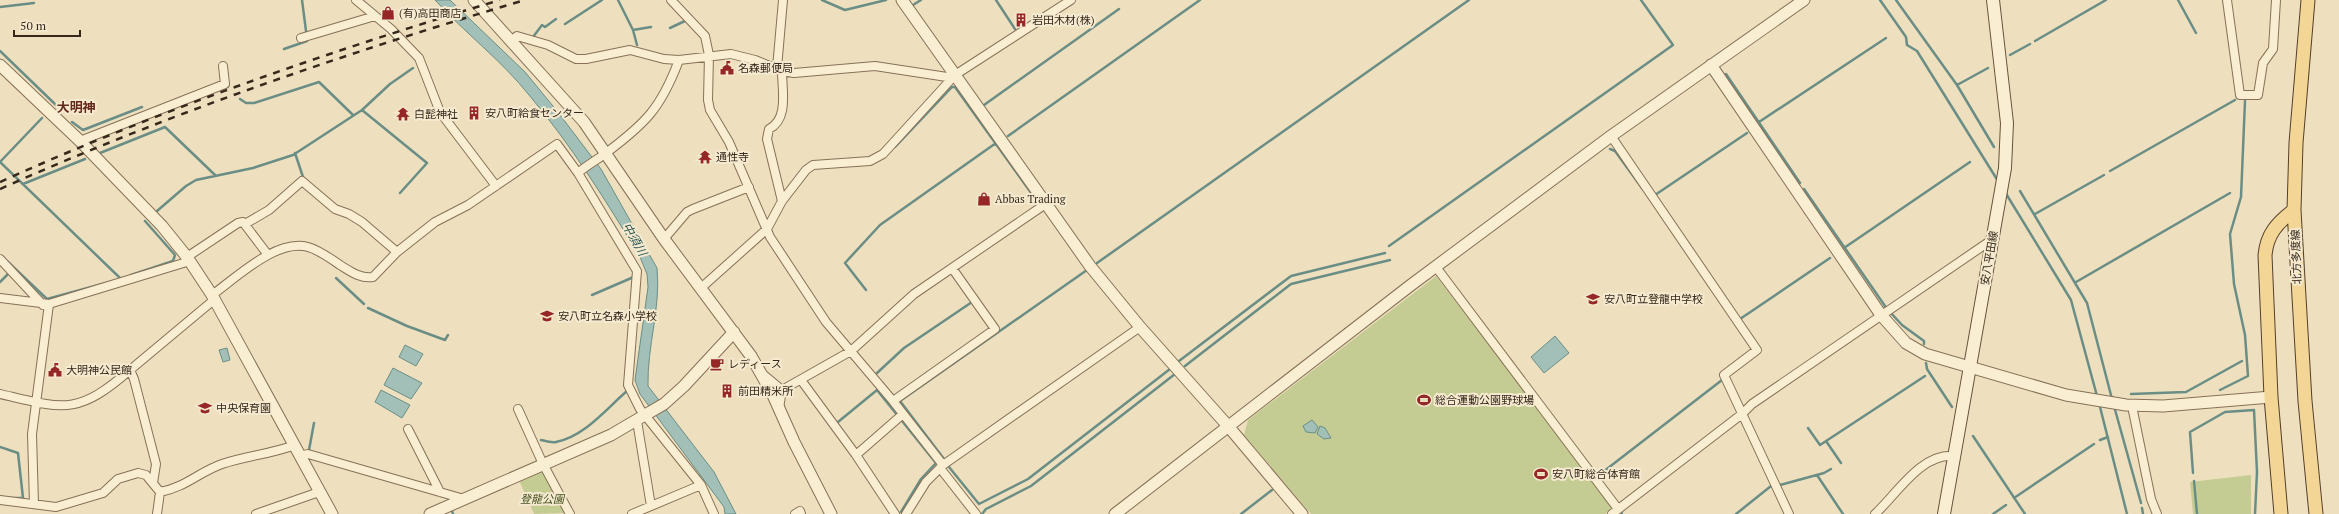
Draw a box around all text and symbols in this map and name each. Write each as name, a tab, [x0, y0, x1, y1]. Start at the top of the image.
shop icon: (有)高田商店	[380, 5, 396, 21]
place label: (有)高田商店	[399, 6, 462, 20]
scale bar	[14, 12, 80, 38]
building icon: 岩田木材(株)	[1013, 12, 1029, 28]
place label: 岩田木材(株)	[1032, 13, 1095, 27]
text: 50 m	[20, 18, 47, 33]
public building icon: 名森郵便局	[719, 60, 735, 76]
place label: 名森郵便局	[738, 61, 793, 75]
district label: 大明神	[56, 98, 96, 116]
building icon: 安八町給食センター	[466, 105, 482, 121]
temple icon: 白髭神社	[395, 106, 411, 122]
place label: 安八町給食センター	[485, 106, 584, 120]
place label: 白髭神社	[414, 107, 458, 121]
temple icon: 通性寺	[697, 149, 713, 165]
place label: 通性寺	[716, 150, 749, 164]
shop icon: Abbas Trading	[976, 191, 992, 207]
place label: Abbas Trading	[995, 192, 1066, 206]
water label: 中須川	[620, 220, 651, 260]
street label: 北方多度線	[2288, 229, 2304, 285]
street label: 安八平田線	[1977, 230, 2001, 286]
school or university icon: 安八町立登龍中学校	[1585, 291, 1601, 307]
place label: 安八町立登龍中学校	[1604, 292, 1703, 306]
school or university icon: 安八町立名森小学校	[539, 308, 555, 324]
place label: 安八町立名森小学校	[558, 309, 657, 323]
cafe icon: レディース	[709, 356, 725, 372]
place label: レディース	[728, 357, 782, 371]
public building icon: 大明神公民館	[47, 362, 63, 378]
place label: 大明神公民館	[66, 363, 132, 377]
building icon: 前田精米所	[719, 383, 735, 399]
place label: 前田精米所	[738, 384, 794, 398]
sports icon: 総合運動公園野球場	[1416, 392, 1432, 408]
place label: 総合運動公園野球場	[1435, 393, 1534, 407]
school or university icon: 中央保育園	[197, 400, 213, 416]
place label: 中央保育園	[216, 401, 271, 415]
sports icon: 安八町総合体育館	[1533, 466, 1549, 482]
place label: 安八町総合体育館	[1552, 467, 1640, 481]
park label: 登龍公園	[520, 492, 566, 506]

